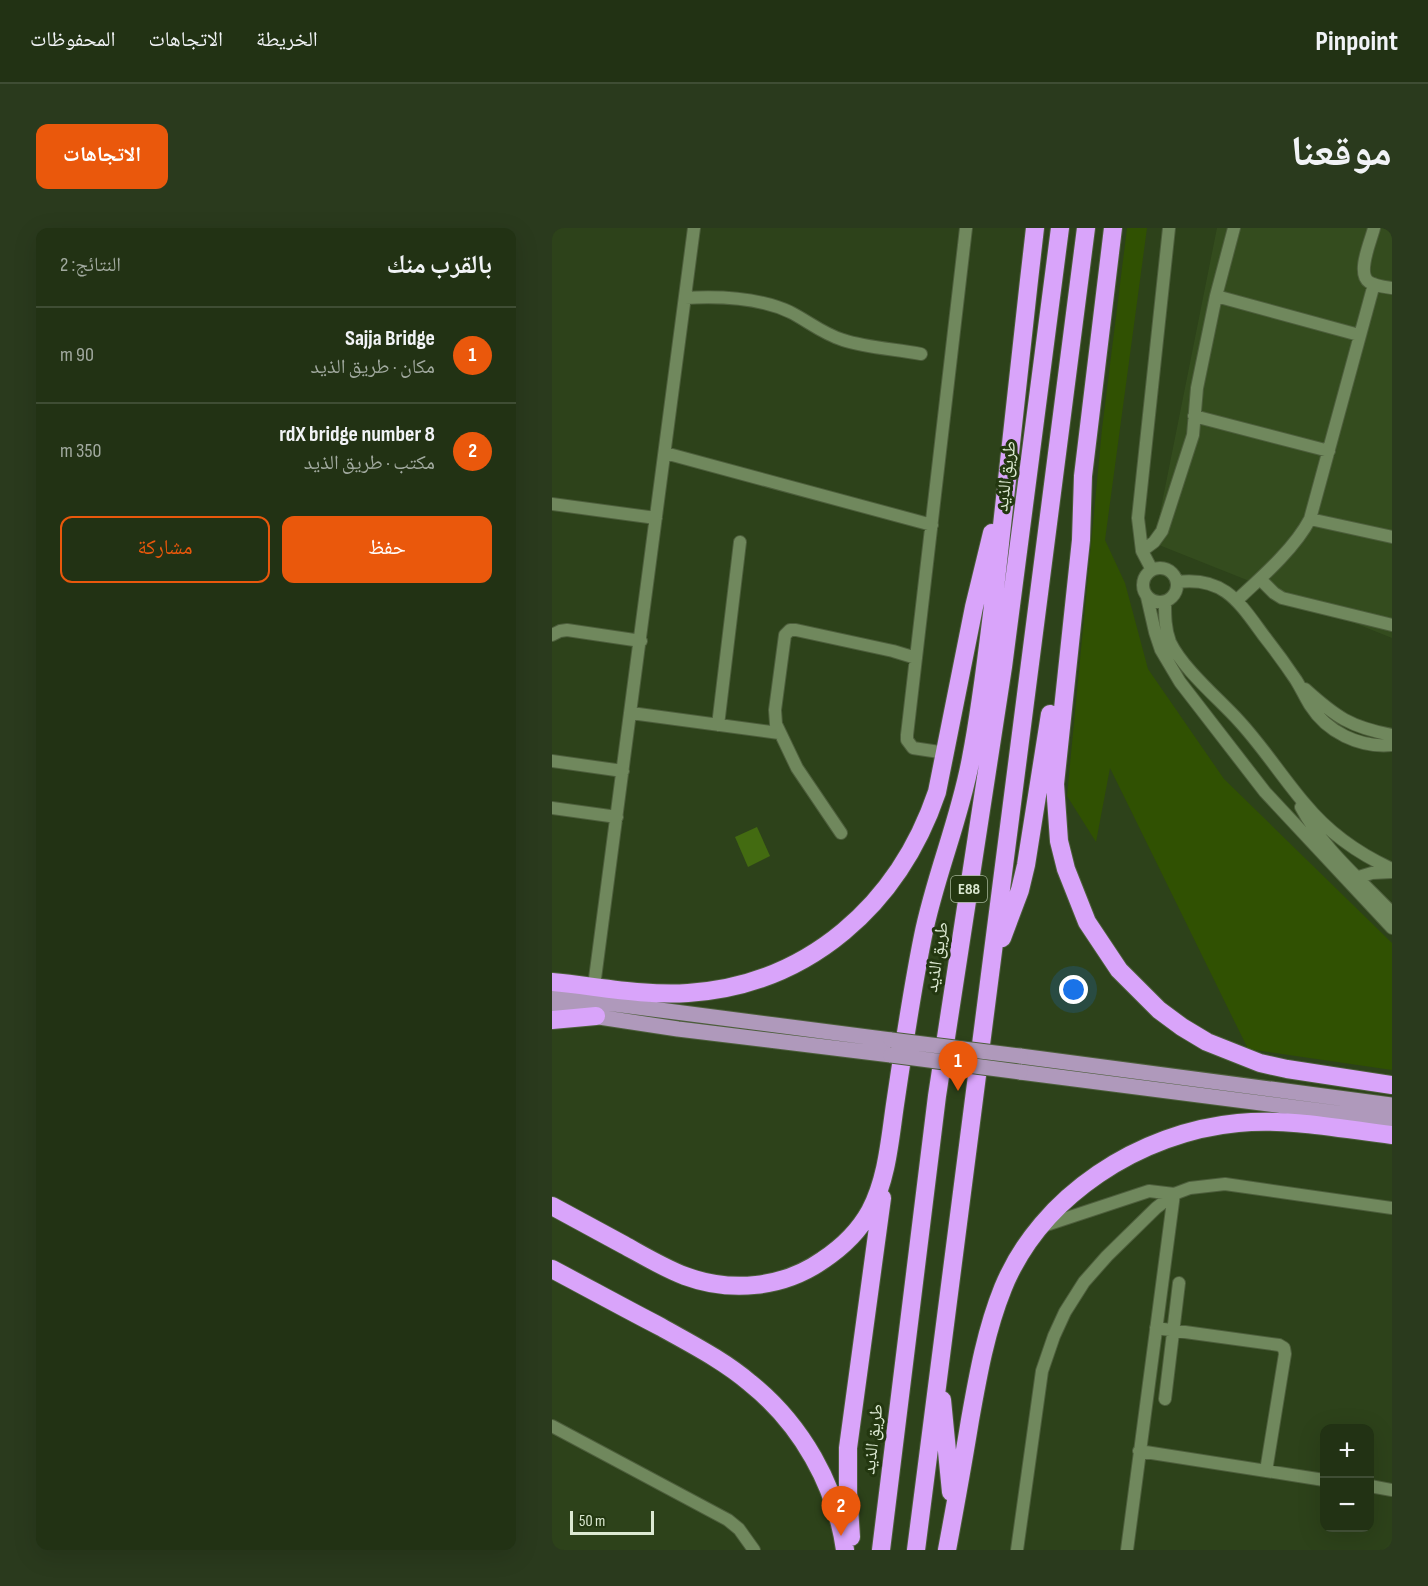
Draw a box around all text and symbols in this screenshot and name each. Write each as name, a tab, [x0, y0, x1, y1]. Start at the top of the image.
text: Pinpoint	[1315, 25, 1398, 58]
text: المحفوظات	[30, 27, 115, 52]
text: الاتجاهات	[148, 27, 223, 52]
text: الخريطة	[256, 27, 318, 52]
button: الاتجاهات	[36, 124, 168, 189]
text: موقعنا	[1291, 127, 1392, 178]
text: بالقرب منك	[386, 250, 492, 281]
text: النتائج: 2	[60, 253, 121, 277]
text: Sajja Bridge	[345, 325, 435, 352]
text: 90 m	[60, 343, 94, 367]
text: 1	[469, 343, 476, 367]
text: مكان · طريق الذيد	[311, 355, 435, 379]
text: rdX bridge number 8	[279, 421, 435, 448]
text: 350 m	[60, 439, 101, 463]
text: 2	[468, 439, 477, 463]
street label: طريق الذيد	[991, 439, 1021, 513]
text: مكتب · طريق الذيد	[304, 451, 435, 475]
button: مشاركة	[60, 516, 270, 583]
button: حفظ	[282, 516, 492, 583]
road number: E88	[951, 876, 987, 902]
street label: طريق الذيد	[921, 920, 953, 994]
your location	[1059, 975, 1088, 1004]
pin: 1	[938, 1042, 978, 1091]
street label: طريق الذيد	[858, 1402, 888, 1476]
map controls	[1320, 1424, 1374, 1532]
button: +	[1320, 1424, 1374, 1478]
button: −	[1320, 1478, 1374, 1532]
pin: 2	[822, 1486, 860, 1536]
scale bar	[570, 1508, 654, 1536]
text: 50 m	[579, 1512, 605, 1531]

